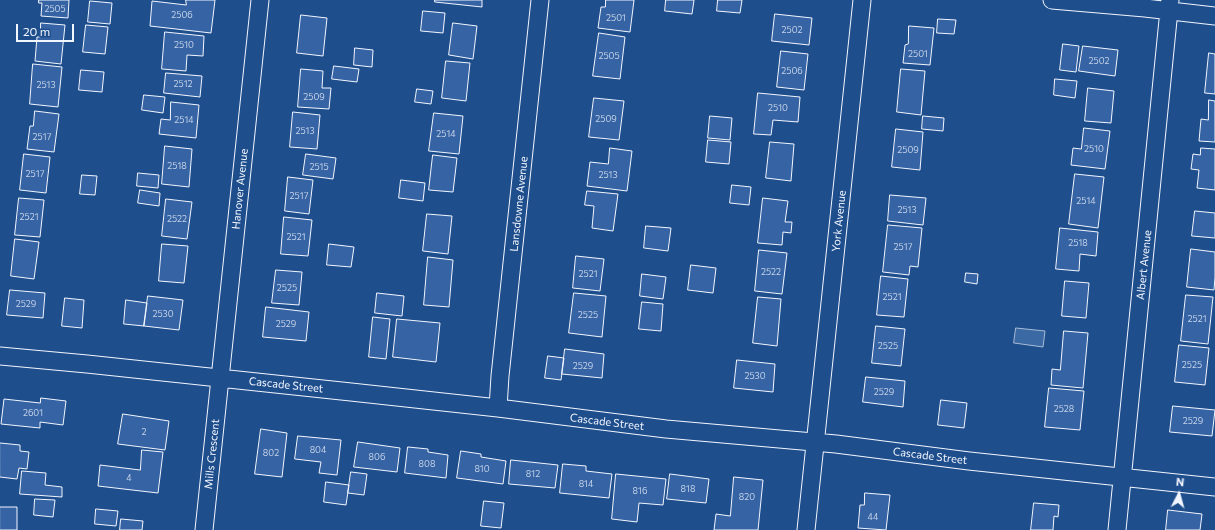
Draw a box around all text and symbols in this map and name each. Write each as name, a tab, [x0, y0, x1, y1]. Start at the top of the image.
house number: 2505	[44, 4, 66, 14]
house number: 2506	[171, 10, 193, 20]
house number: 2501	[606, 13, 626, 23]
scale bar	[18, 16, 76, 42]
text: 20 m	[23, 24, 50, 38]
house number: 2502	[782, 25, 802, 35]
house number: 2510	[174, 40, 194, 50]
house number: 2501	[908, 49, 928, 59]
house number: 2505	[598, 51, 620, 61]
house number: 2502	[1089, 56, 1109, 66]
house number: 2506	[781, 66, 803, 76]
house number: 2512	[174, 79, 192, 89]
house number: 2513	[36, 80, 56, 90]
house number: 2509	[303, 92, 325, 102]
house number: 2510	[768, 103, 788, 113]
house number: 2509	[595, 114, 617, 124]
house number: 2514	[174, 115, 194, 125]
house number: 2513	[295, 126, 315, 136]
house number: 2514	[436, 129, 456, 139]
house number: 2517	[33, 132, 51, 142]
house number: 2510	[1084, 144, 1104, 154]
house number: 2509	[897, 145, 919, 155]
street label: Hanover Avenue	[229, 148, 251, 230]
street label: Lansdowne Avenue	[507, 156, 531, 252]
house number: 2518	[167, 161, 187, 171]
house number: 2515	[309, 162, 329, 172]
house number: 2517	[26, 169, 44, 179]
house number: 2513	[598, 170, 618, 180]
street label: York Avenue	[829, 190, 849, 252]
house number: 2517	[290, 191, 308, 201]
house number: 2514	[1076, 196, 1096, 206]
house number: 2513	[897, 205, 917, 215]
house number: 2521	[20, 212, 38, 222]
house number: 2522	[167, 214, 187, 224]
street label: Albert Avenue	[1134, 229, 1154, 301]
house number: 2521	[287, 232, 305, 242]
house number: 2518	[1068, 238, 1088, 248]
house number: 2517	[894, 242, 912, 252]
house number: 2522	[761, 267, 781, 277]
house number: 2521	[579, 269, 597, 279]
house number: 2525	[277, 283, 297, 293]
house number: 2521	[883, 292, 901, 302]
house number: 2529	[16, 299, 36, 309]
house number: 2530	[152, 309, 174, 319]
house number: 2525	[578, 310, 598, 320]
house number: 2521	[1188, 314, 1206, 324]
house number: 2529	[276, 319, 296, 329]
house number: 2525	[878, 341, 898, 351]
house number: 2525	[1182, 360, 1202, 370]
house number: 2529	[573, 361, 593, 371]
house number: 2530	[744, 371, 766, 381]
street label: Cascade Street	[248, 375, 324, 395]
house number: 2529	[874, 387, 894, 397]
house number: 2528	[1054, 404, 1074, 414]
house number: 2601	[23, 408, 43, 418]
street label: Cascade Street	[569, 411, 645, 433]
house number: 2529	[1183, 416, 1203, 426]
street label: Mills Crescent	[202, 418, 222, 490]
house number: 2	[142, 427, 146, 437]
house number: 804	[310, 445, 326, 455]
street label: Cascade Street	[892, 445, 968, 467]
house number: 802	[263, 448, 279, 458]
house number: 806	[369, 452, 385, 462]
house number: 808	[419, 459, 435, 469]
house number: 810	[474, 464, 490, 474]
house number: 812	[526, 469, 540, 479]
house number: 4	[126, 473, 132, 483]
north arrow	[1159, 474, 1199, 514]
text: N	[1176, 475, 1185, 488]
house number: 814	[579, 479, 593, 489]
house number: 818	[681, 484, 695, 494]
house number: 816	[633, 486, 647, 496]
house number: 820	[739, 492, 755, 502]
house number: 44	[868, 512, 878, 522]

